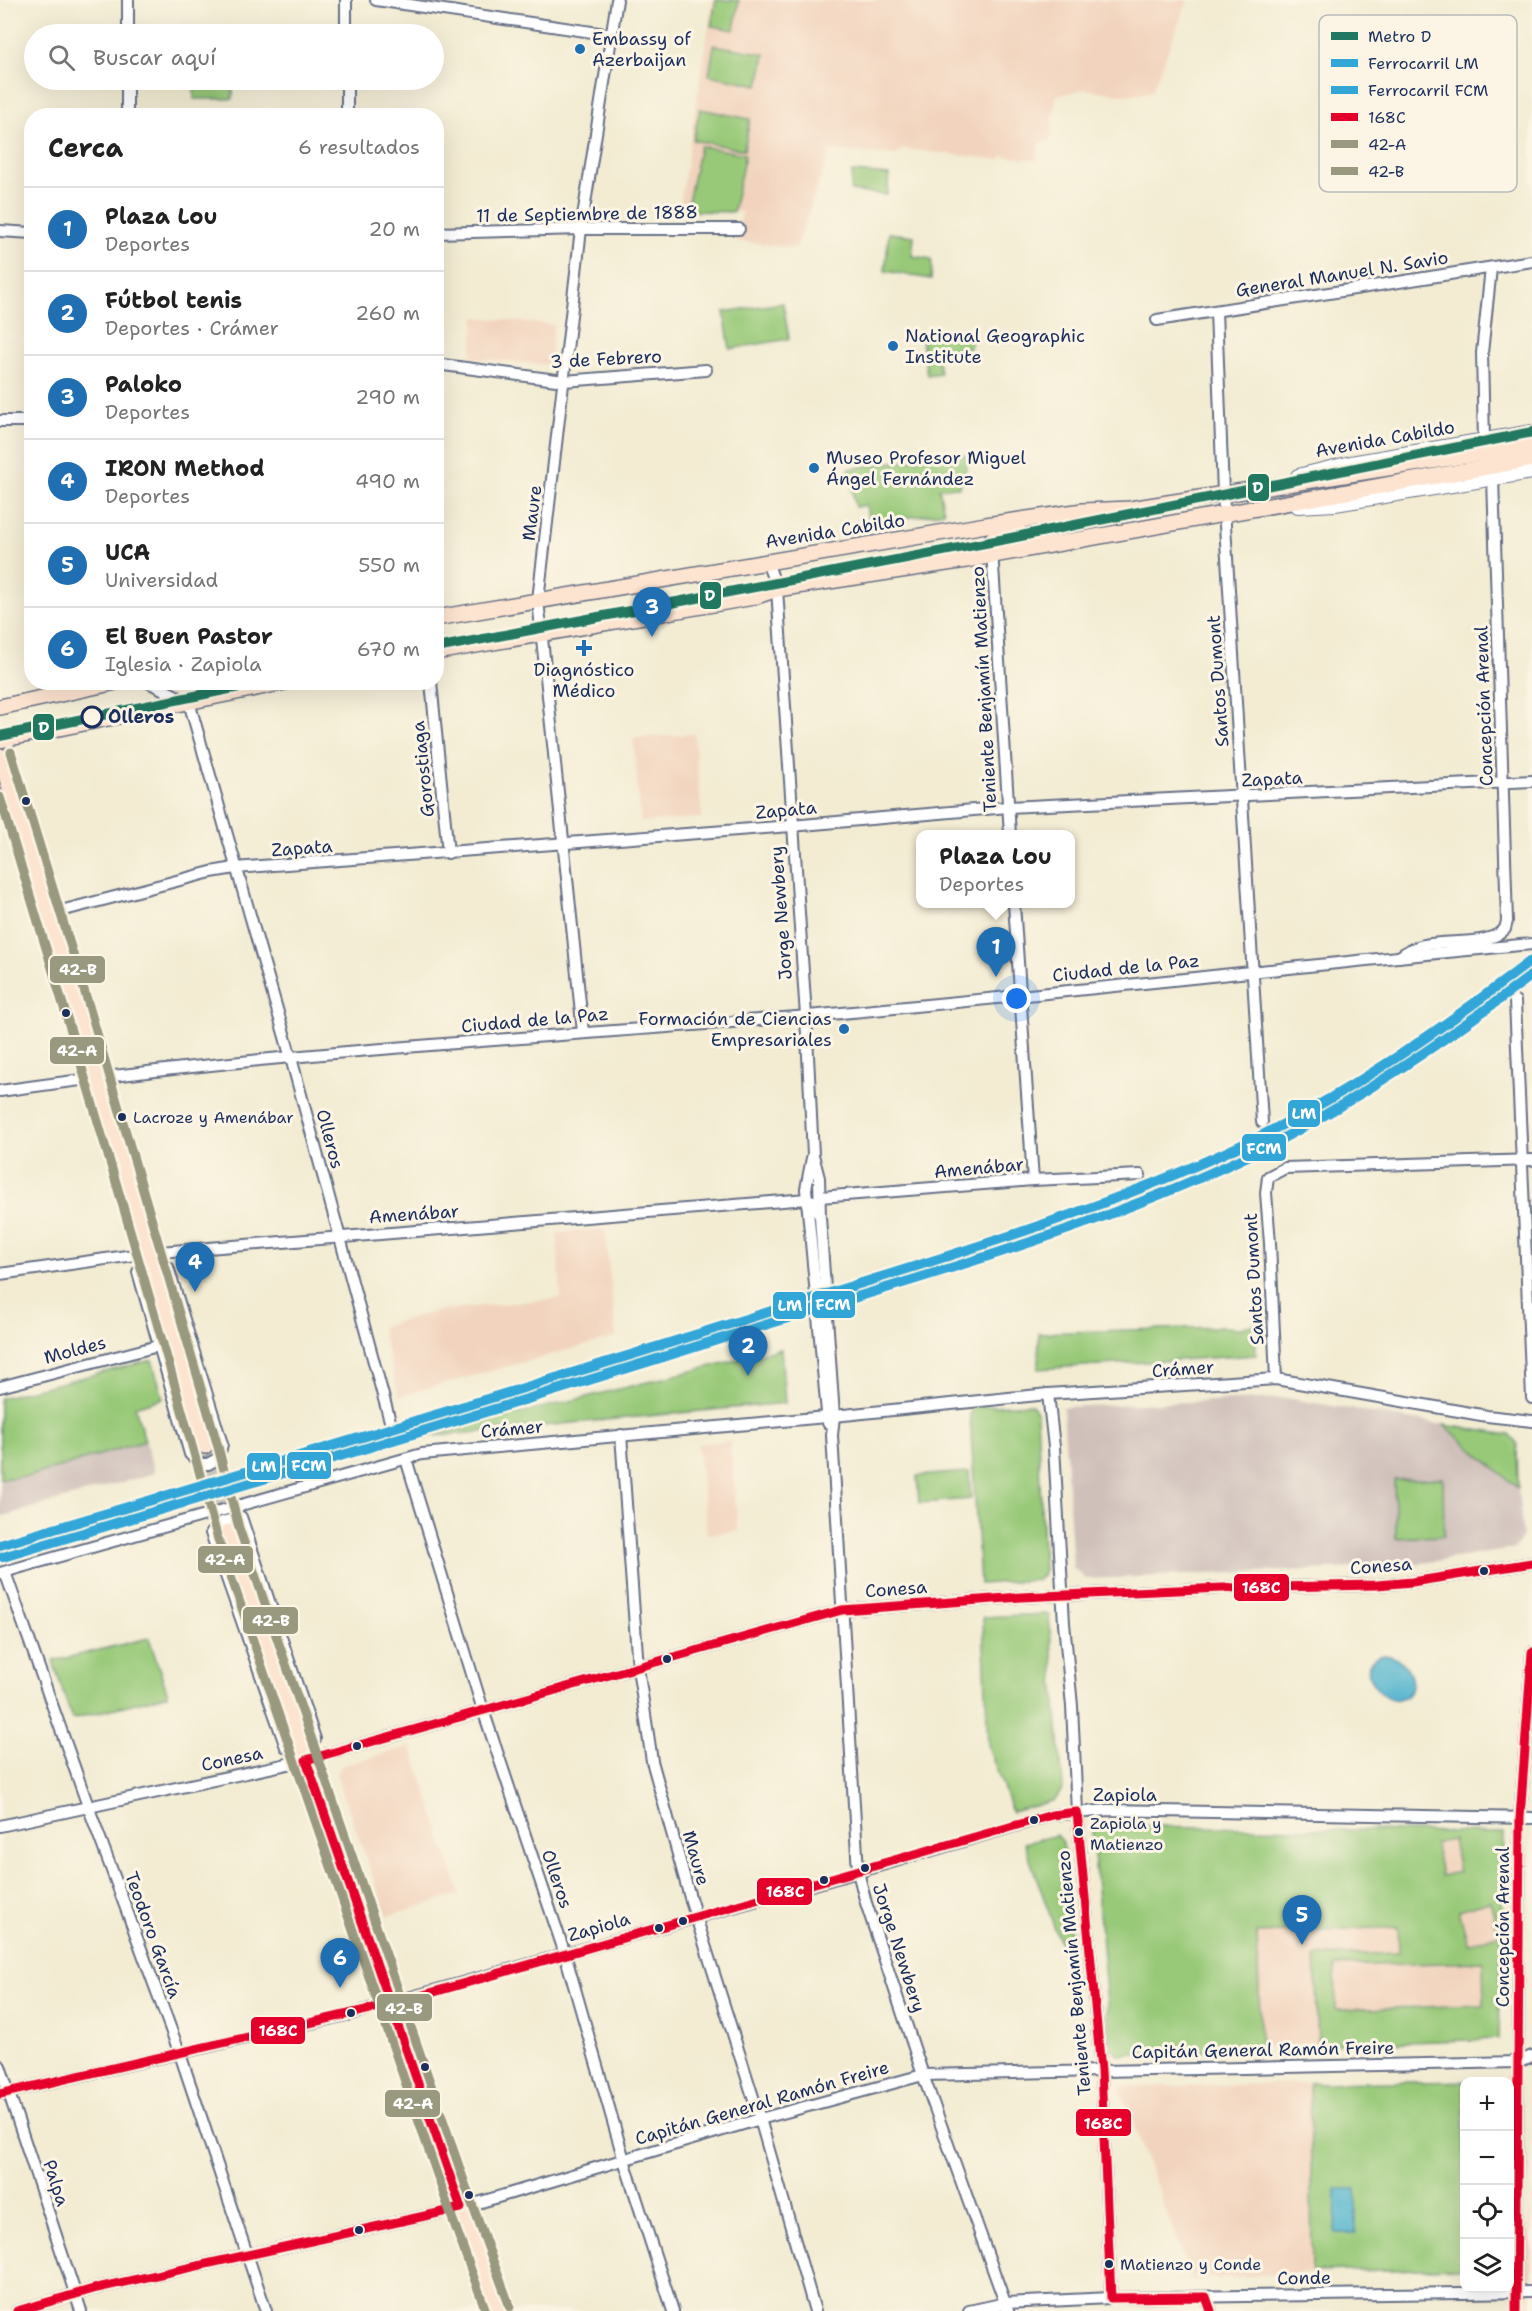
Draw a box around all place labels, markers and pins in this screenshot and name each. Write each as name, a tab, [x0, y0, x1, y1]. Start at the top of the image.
place label: Embassy of Azerbaijan	[592, 27, 692, 72]
marker: Embassy of Azerbaijan	[573, 42, 587, 56]
place label: National Geographic Institute	[905, 324, 1085, 369]
marker: National Geographic Institute	[886, 339, 900, 353]
place label: Museo Profesor Miguel Ángel Fernández	[826, 446, 1027, 491]
marker: Museo Profesor Miguel Ángel Fernández	[807, 461, 821, 475]
pin: 3	[632, 588, 672, 637]
marker: Diagnóstico Médico	[575, 639, 593, 657]
place label: Diagnóstico Médico	[534, 658, 634, 703]
place label: Olleros	[108, 705, 174, 729]
marker: Olleros	[81, 706, 103, 728]
unlabelled marker	[20, 795, 32, 807]
pin: 1	[976, 928, 1016, 977]
unlabelled marker	[60, 1007, 72, 1019]
place label: Formación de Ciencias Empresariales	[638, 1007, 832, 1052]
marker: Formación de Ciencias Empresariales	[837, 1022, 851, 1036]
place label: Lacroze y Amenábar	[133, 1107, 294, 1128]
marker: Lacroze y Amenábar	[116, 1111, 128, 1123]
pin: 4	[176, 1242, 214, 1292]
pin: 2	[728, 1326, 768, 1376]
unlabelled marker	[1478, 1565, 1490, 1577]
unlabelled marker	[661, 1653, 673, 1665]
unlabelled marker	[351, 1740, 363, 1752]
place label: Zapiola y Matienzo	[1090, 1813, 1163, 1855]
unlabelled marker	[1028, 1814, 1040, 1826]
marker: Zapiola y Matienzo	[1073, 1826, 1085, 1838]
unlabelled marker	[859, 1862, 871, 1874]
unlabelled marker	[818, 1874, 830, 1886]
pin: 5	[1282, 1896, 1322, 1945]
unlabelled marker	[677, 1915, 689, 1927]
unlabelled marker	[653, 1922, 665, 1934]
pin: 6	[320, 1938, 360, 1988]
unlabelled marker	[345, 2007, 357, 2019]
unlabelled marker	[419, 2061, 431, 2073]
unlabelled marker	[463, 2189, 475, 2201]
unlabelled marker	[353, 2224, 365, 2236]
place label: Matienzo y Conde	[1120, 2254, 1261, 2275]
marker: Matienzo y Conde	[1103, 2258, 1115, 2270]

